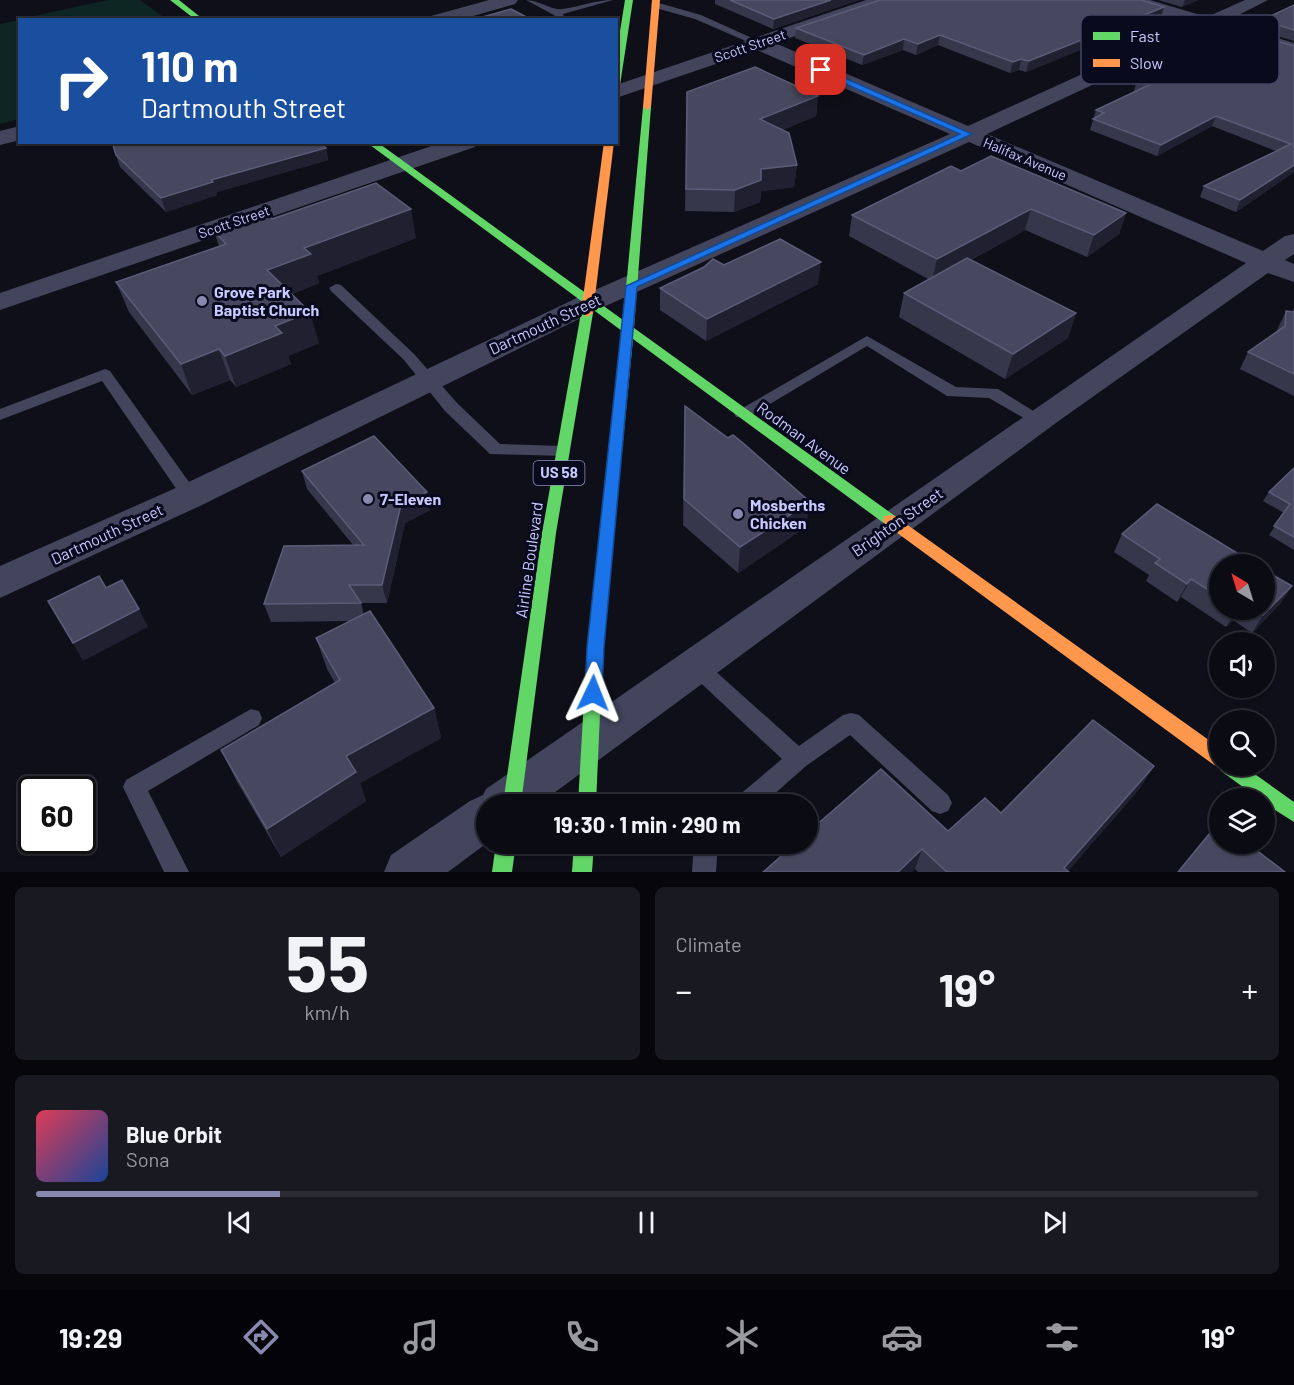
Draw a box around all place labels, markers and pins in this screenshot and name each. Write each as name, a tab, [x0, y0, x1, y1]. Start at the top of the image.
pin	[795, 44, 846, 95]
place label: Grove Park Baptist Church	[214, 282, 319, 319]
marker: Grove Park Baptist Church	[195, 294, 209, 308]
place label: 7-Eleven	[380, 489, 441, 508]
marker: 7-Eleven	[361, 492, 375, 506]
place label: Mosberths Chicken	[750, 495, 825, 532]
marker: Mosberths Chicken	[731, 507, 745, 521]

